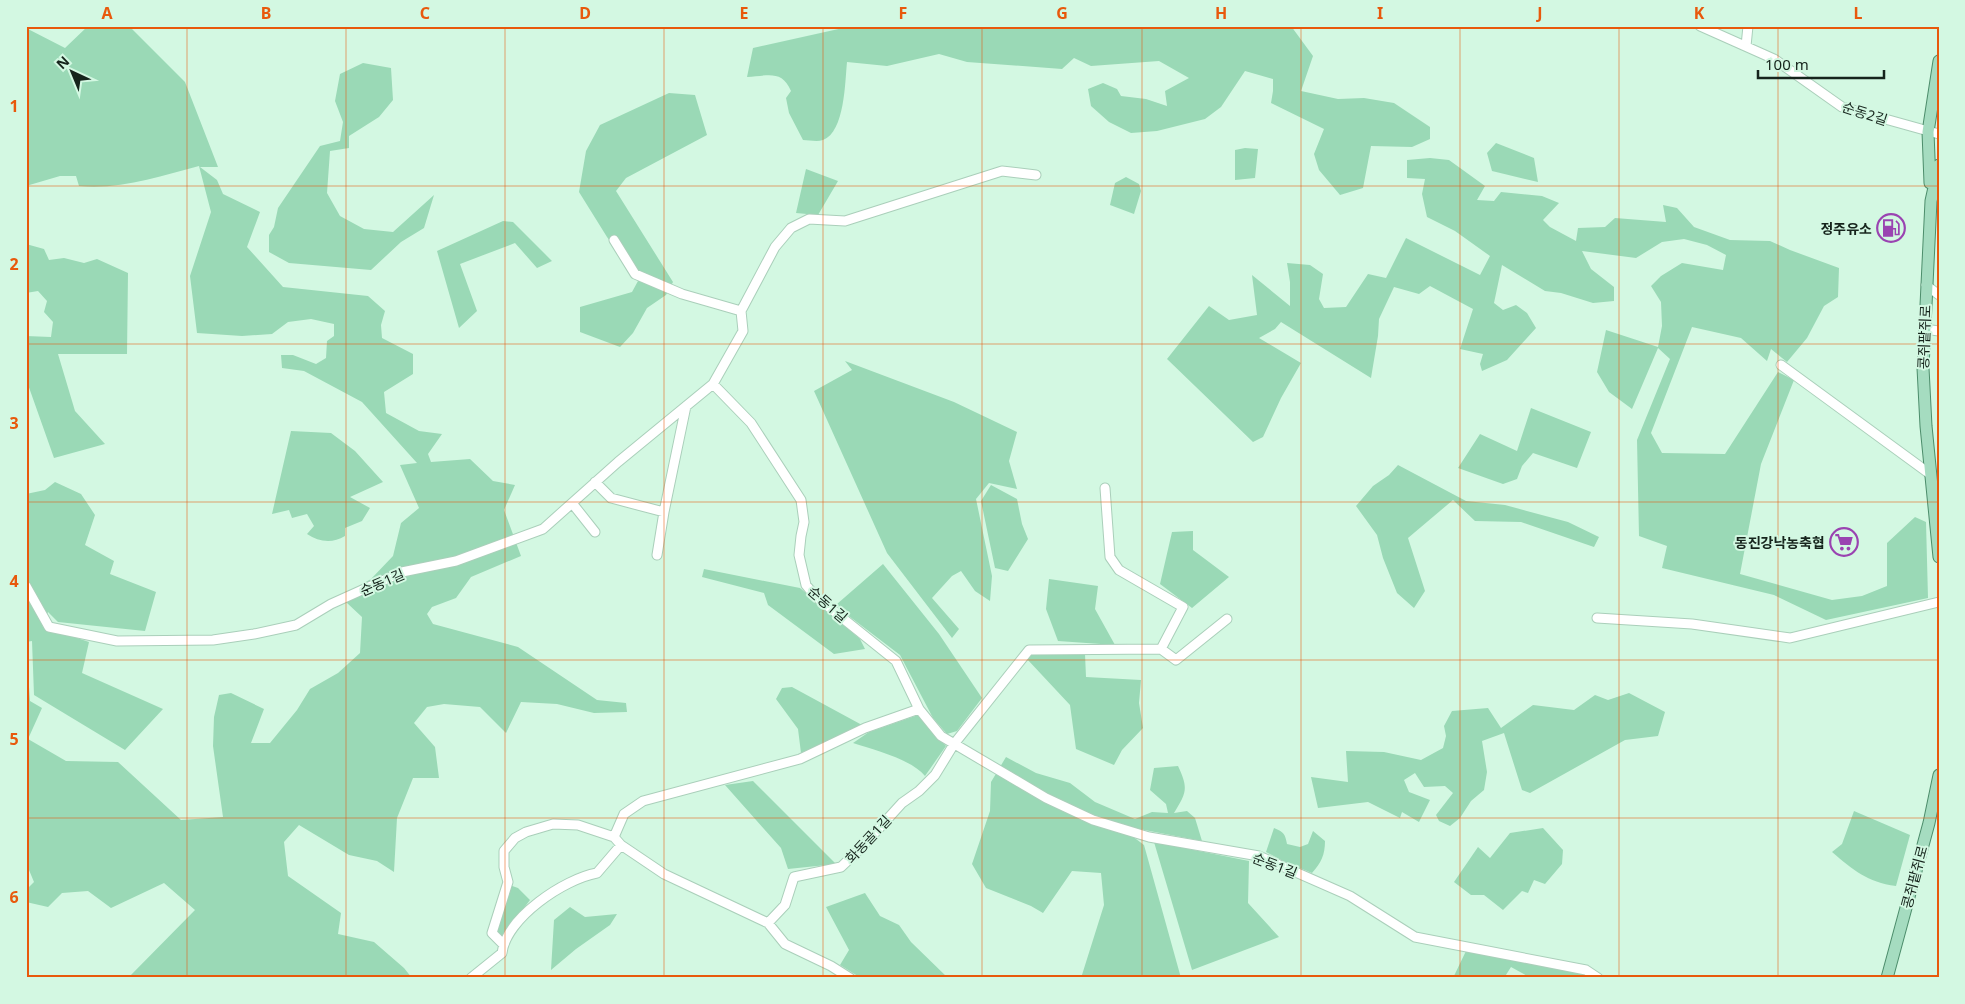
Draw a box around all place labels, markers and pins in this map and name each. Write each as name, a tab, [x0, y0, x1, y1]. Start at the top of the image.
fuel station icon: 정주유소	[1876, 213, 1906, 243]
place label: 정주유소	[1820, 219, 1872, 238]
supermarket icon: 동진강낙농축협	[1829, 527, 1859, 557]
place label: 동진강낙농축협	[1735, 533, 1825, 552]

